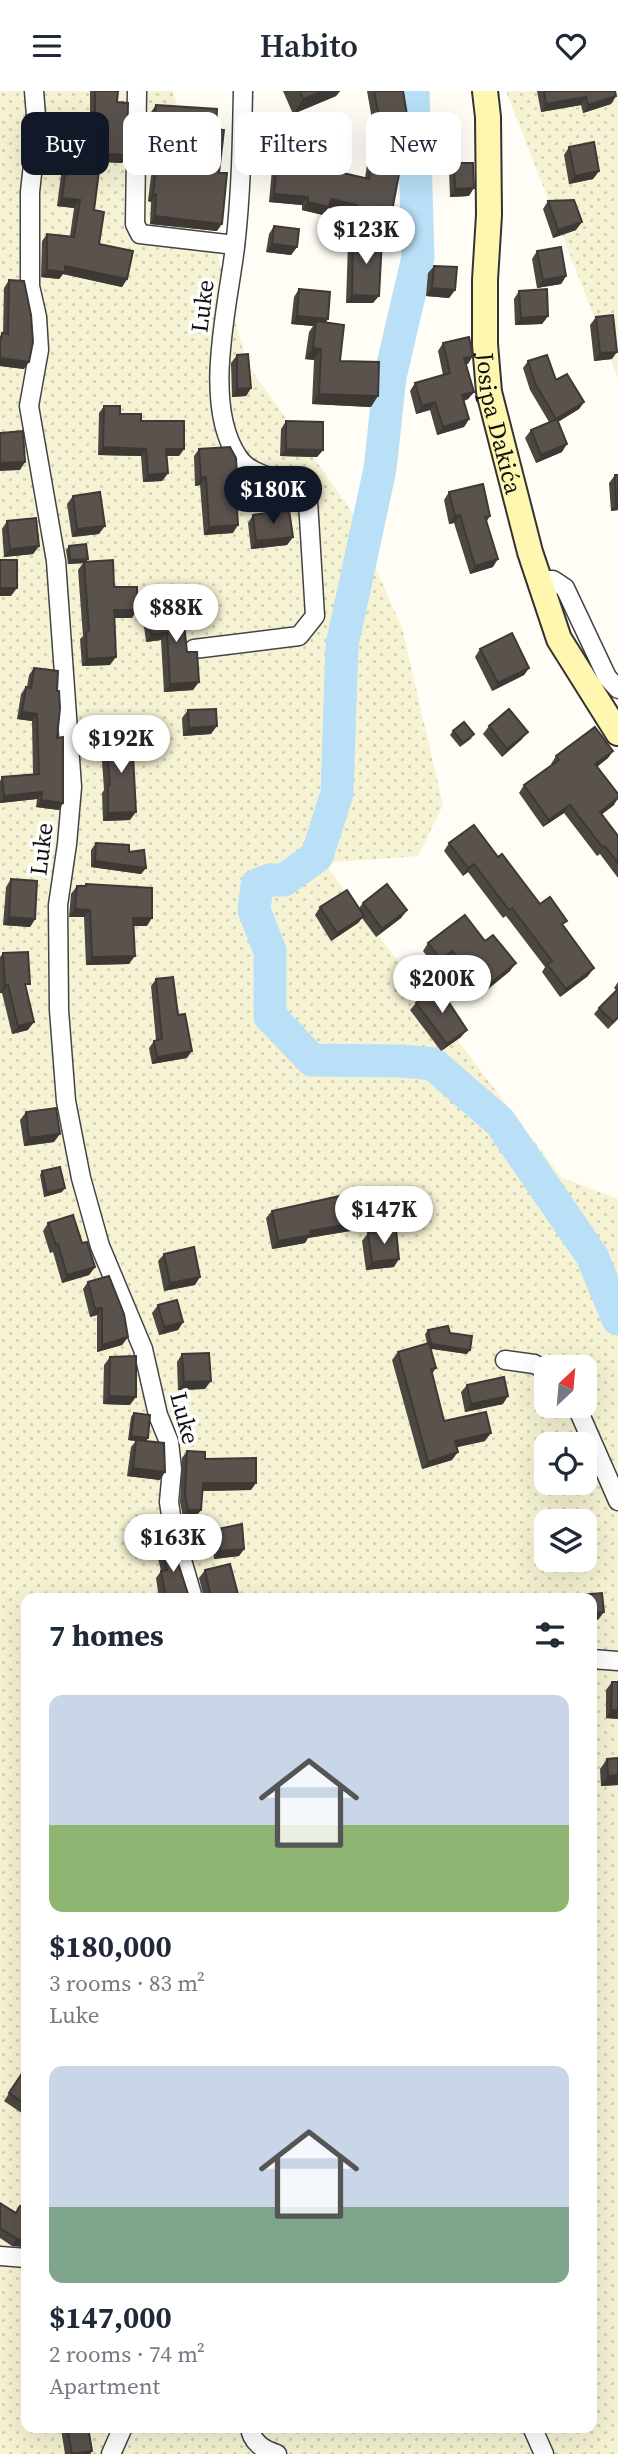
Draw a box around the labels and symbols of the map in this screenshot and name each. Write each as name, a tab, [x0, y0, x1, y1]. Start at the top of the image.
pin: $123K	[317, 207, 415, 266]
street label: Luke	[182, 278, 222, 334]
street label: Josipa Dakića	[469, 350, 531, 498]
pin: $180K	[224, 467, 322, 526]
pin: $88K	[135, 585, 217, 644]
pin: $192K	[72, 715, 170, 775]
street label: Luke	[21, 821, 61, 877]
pin: $200K	[393, 955, 491, 1015]
pin: $147K	[335, 1187, 433, 1246]
north arrow	[534, 1355, 597, 1417]
street label: Luke	[162, 1388, 208, 1448]
pin: $163K	[124, 1515, 222, 1574]

